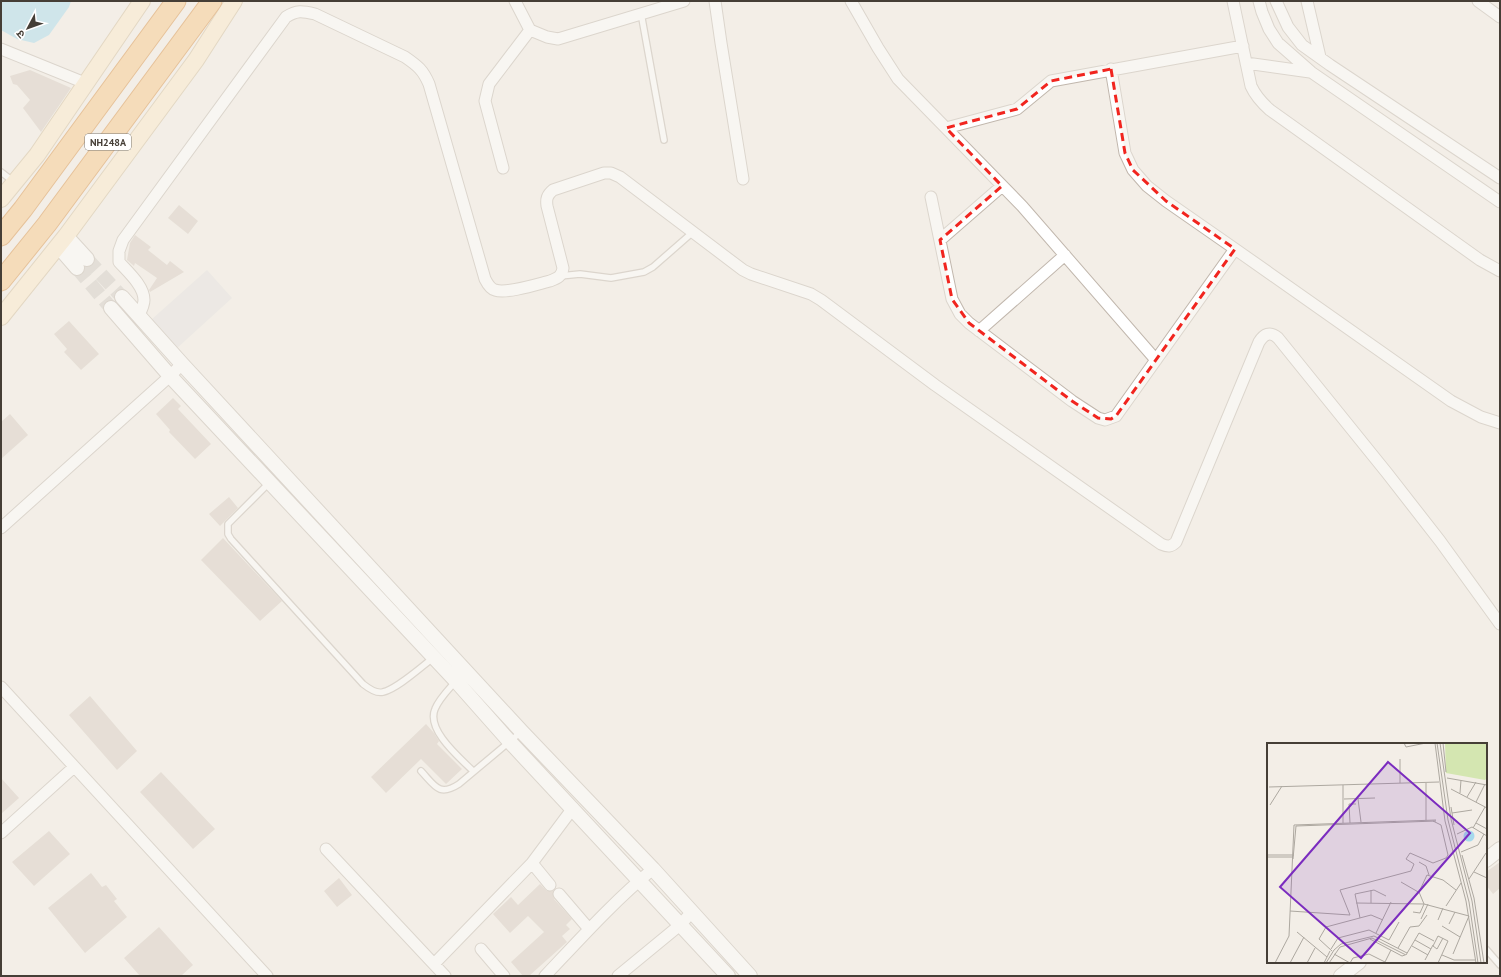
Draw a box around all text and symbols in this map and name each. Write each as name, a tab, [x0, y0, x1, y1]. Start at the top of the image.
north arrow	[8, 8, 48, 48]
text: उ	[13, 27, 28, 42]
road number: NH248A	[85, 134, 131, 150]
inset map	[1267, 743, 1487, 963]

